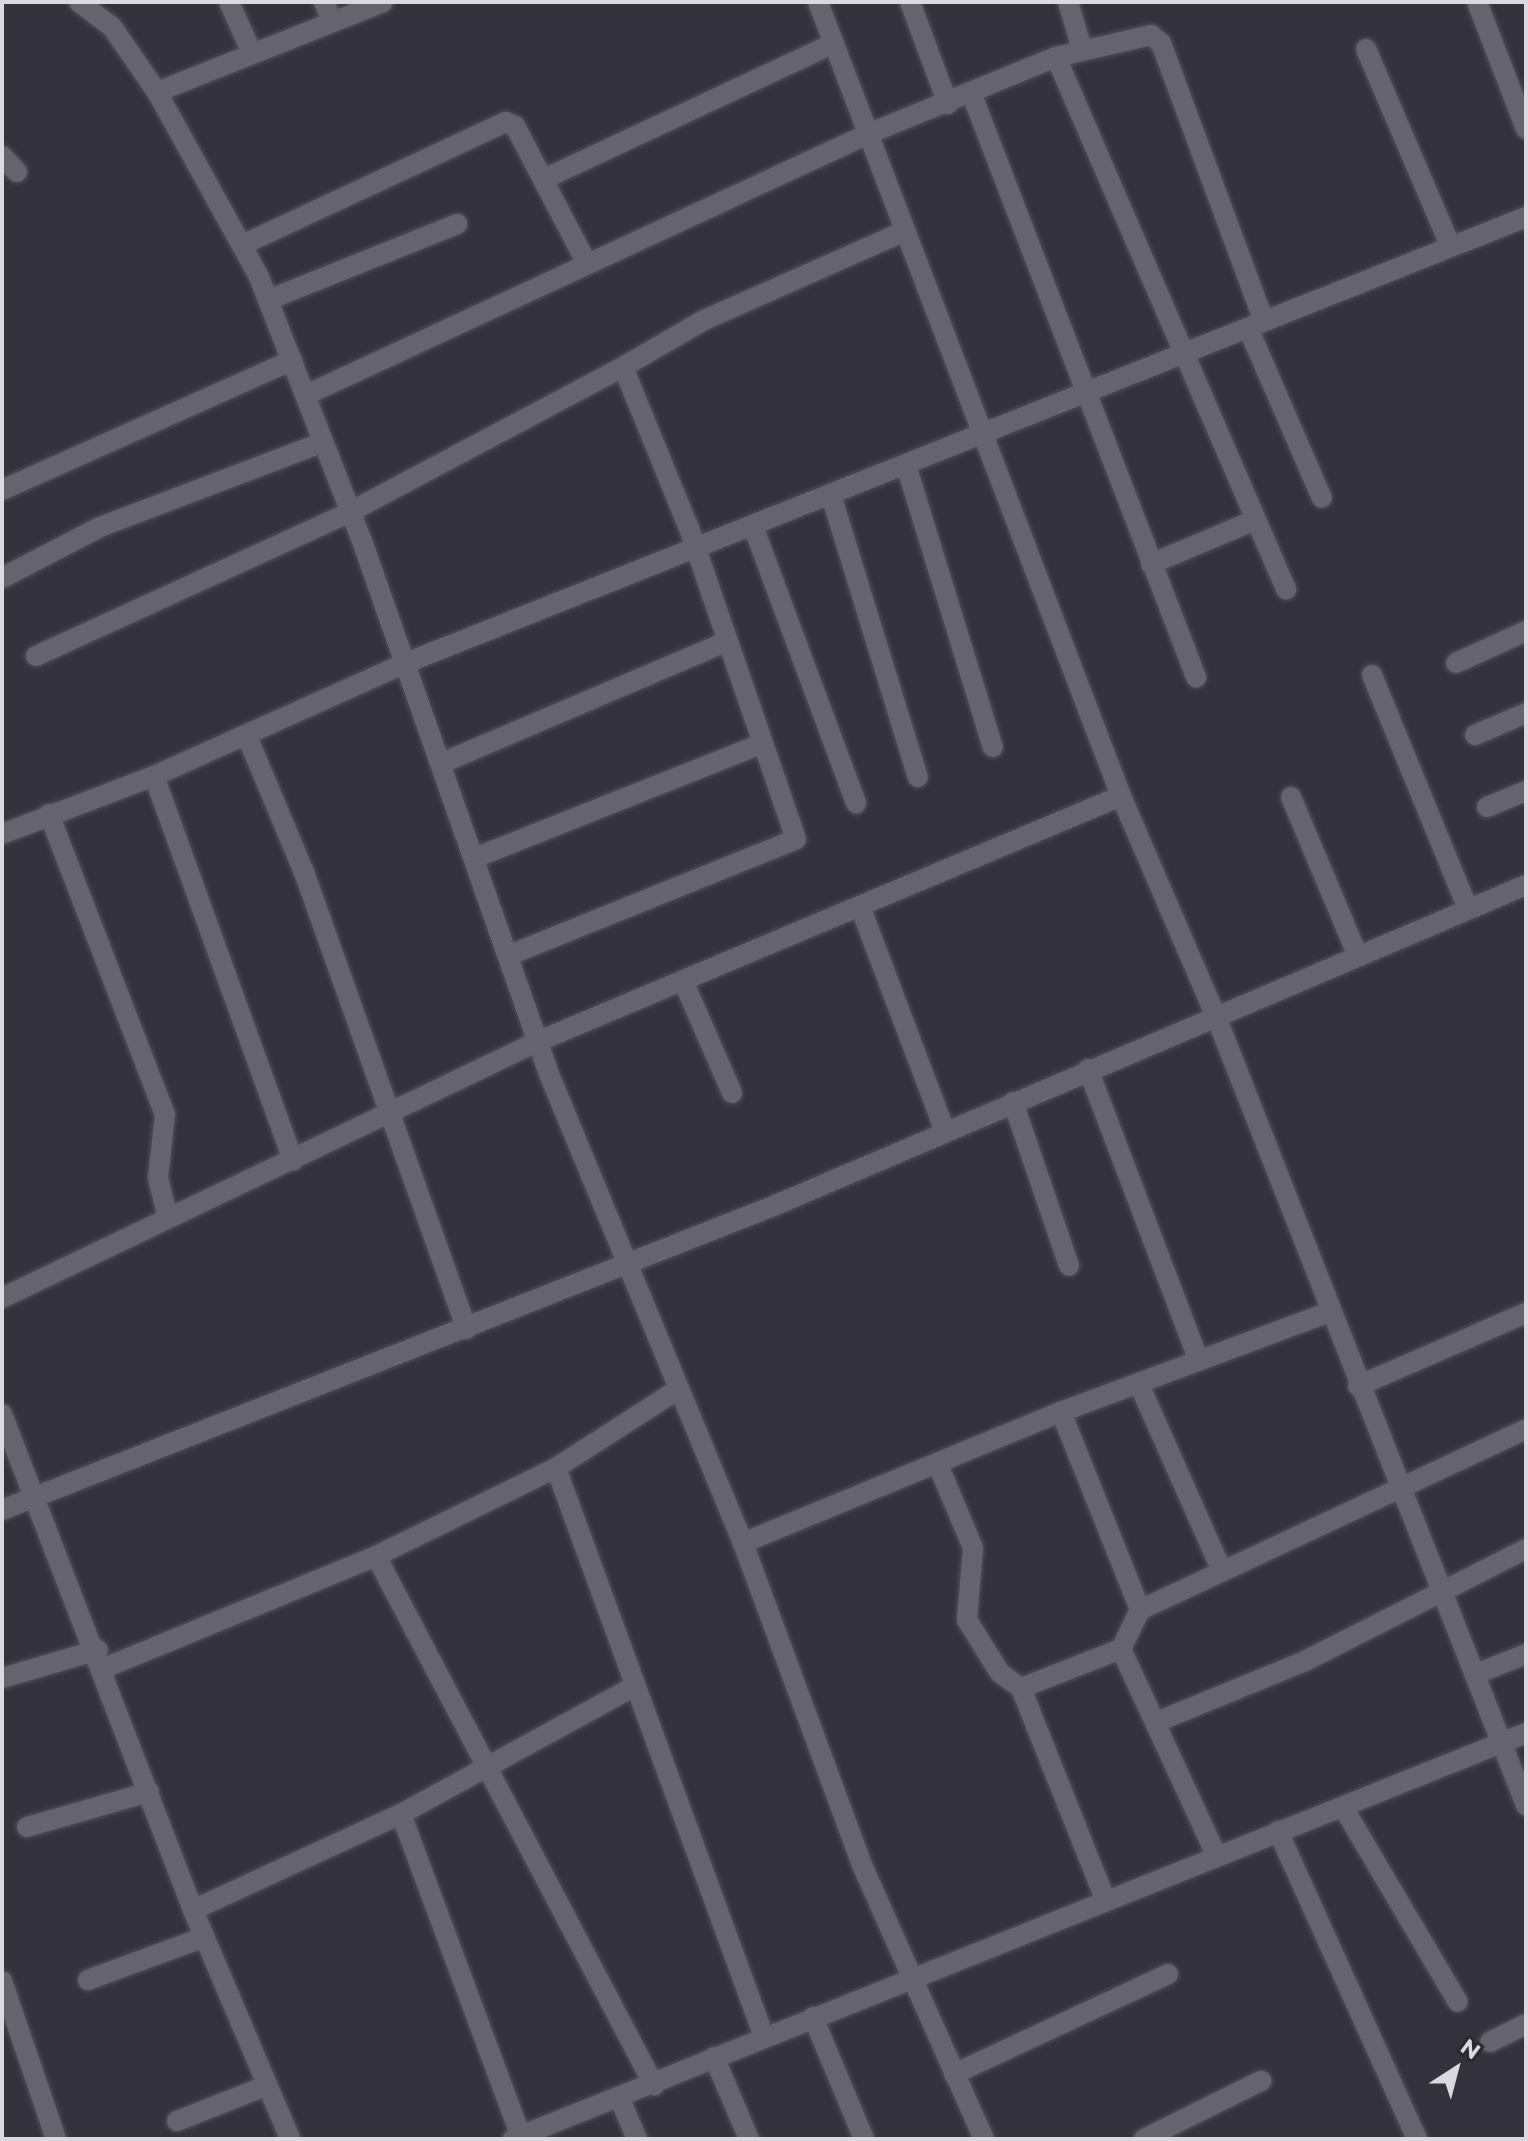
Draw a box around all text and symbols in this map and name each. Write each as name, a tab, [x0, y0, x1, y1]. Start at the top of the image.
north arrow	[1416, 2029, 1496, 2109]
text: N	[1455, 2033, 1486, 2065]

